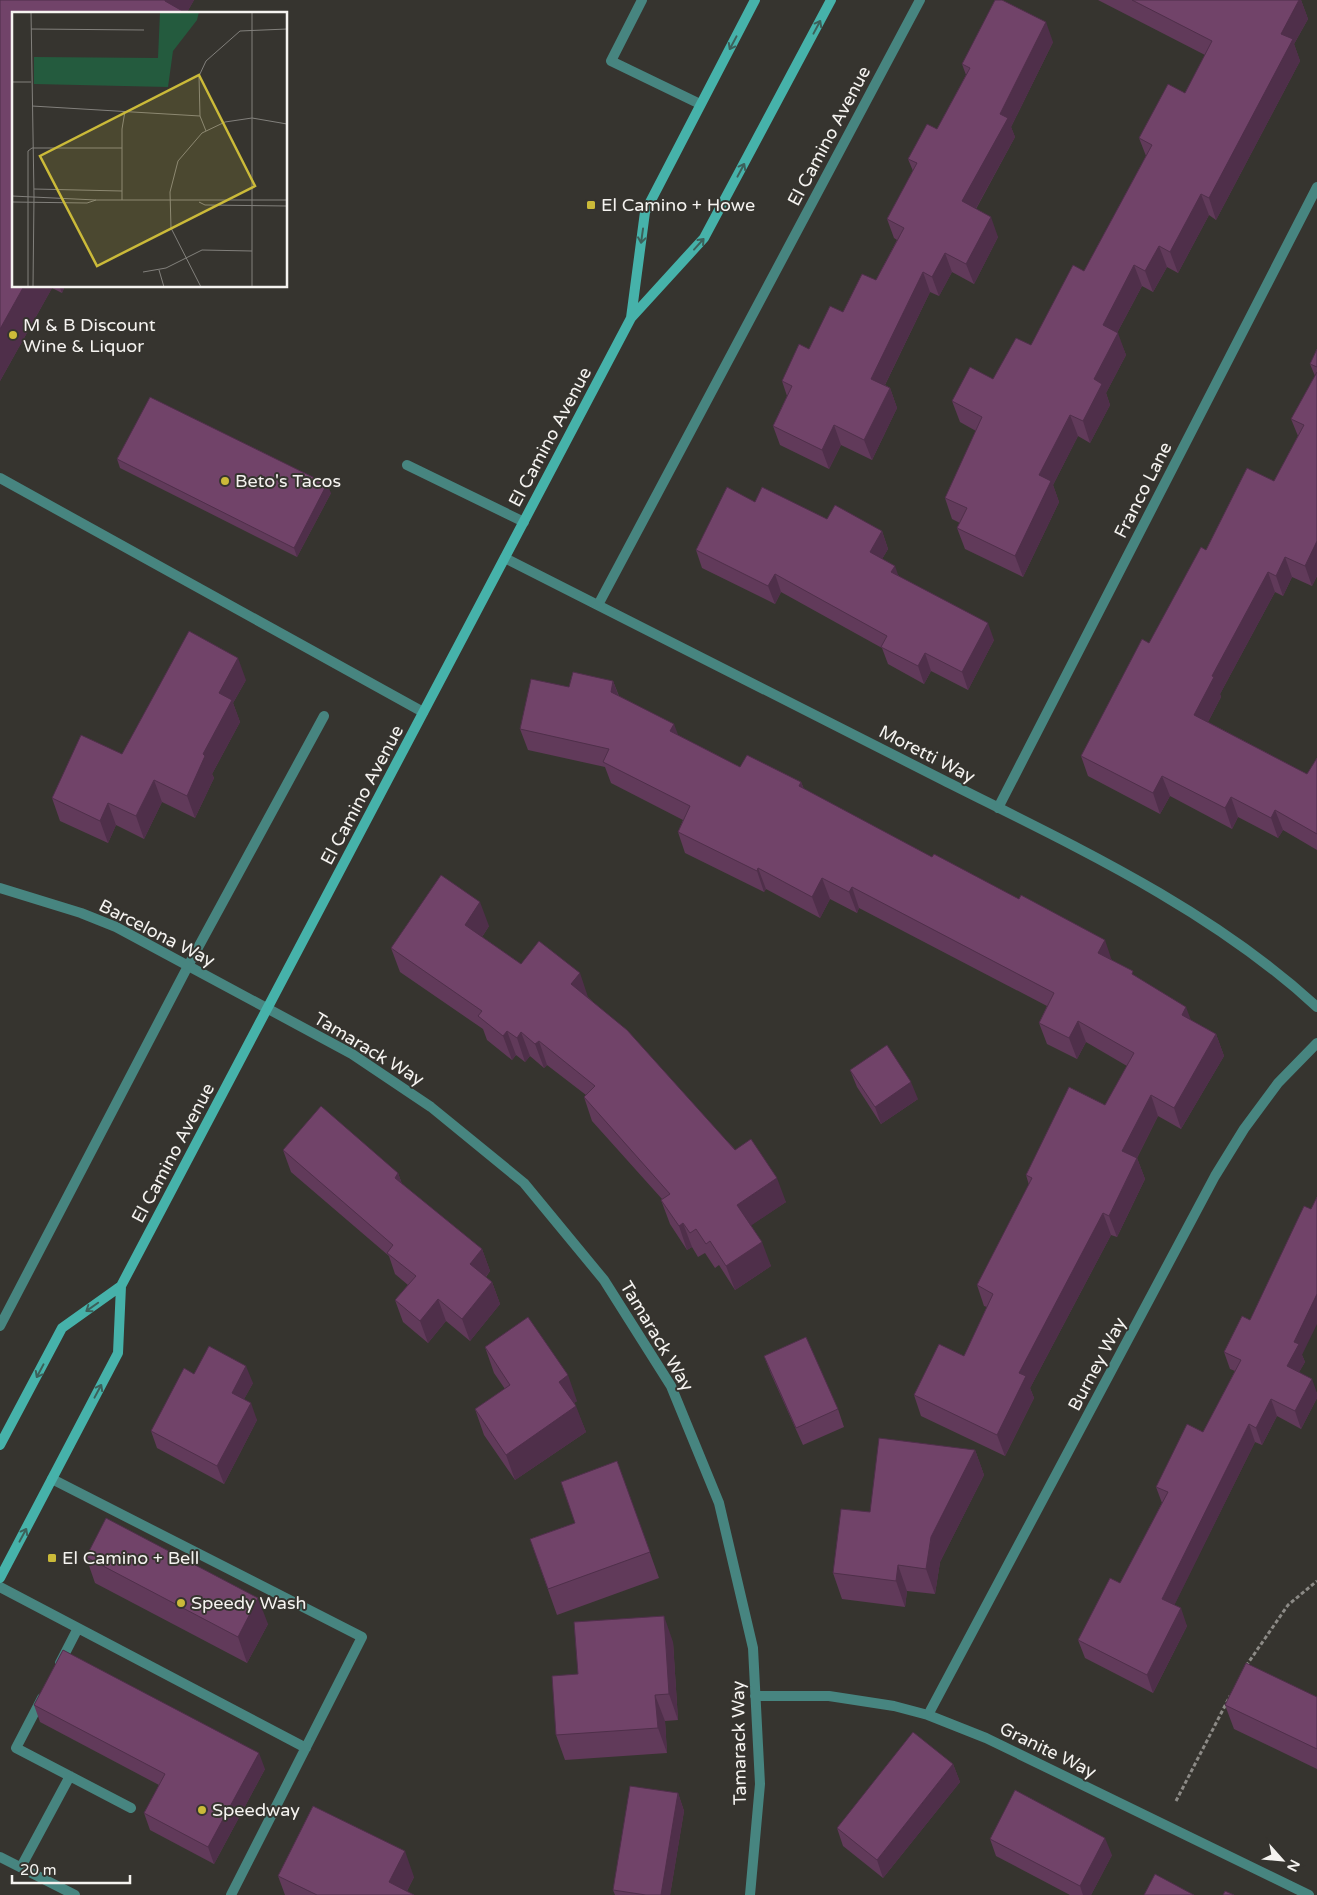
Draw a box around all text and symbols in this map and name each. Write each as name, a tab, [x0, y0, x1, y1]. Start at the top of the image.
inset map	[12, 12, 288, 288]
one-way arrow	[812, 19, 822, 34]
one-way arrow	[728, 35, 737, 50]
street label: El Camino Avenue	[783, 62, 875, 210]
one-way arrow	[736, 163, 746, 178]
place label: El Camino + Howe	[601, 194, 755, 216]
marker: El Camino + Howe	[585, 199, 597, 211]
one-way arrow	[636, 228, 646, 244]
one-way arrow	[693, 237, 705, 250]
place label: M & B Discount Wine & Liquor	[23, 314, 156, 357]
marker: M & B Discount Wine & Liquor	[7, 329, 19, 341]
street label: El Camino Avenue	[504, 363, 596, 511]
street label: Franco Lane	[1109, 438, 1177, 542]
place label: Beto's Tacos	[235, 470, 341, 492]
marker: Beto's Tacos	[219, 475, 231, 487]
street label: Moretti Way	[875, 720, 979, 788]
street label: El Camino Avenue	[316, 721, 408, 869]
street label: Barcelona Way	[95, 894, 219, 972]
street label: Tamarack Way	[310, 1008, 428, 1091]
street label: El Camino Avenue	[127, 1079, 219, 1227]
street label: Tamarack Way	[616, 1277, 699, 1395]
one-way arrow	[85, 1302, 99, 1312]
street label: Burney Way	[1063, 1313, 1131, 1415]
one-way arrow	[35, 1363, 45, 1378]
one-way arrow	[93, 1383, 103, 1398]
one-way arrow	[18, 1527, 28, 1542]
place label: El Camino + Bell	[62, 1547, 199, 1569]
marker: El Camino + Bell	[46, 1552, 58, 1564]
place label: Speedy Wash	[191, 1592, 307, 1614]
marker: Speedy Wash	[175, 1597, 187, 1609]
street label: Tamarack Way	[727, 1680, 751, 1805]
street label: Granite Way	[996, 1717, 1100, 1783]
place label: Speedway	[212, 1799, 300, 1821]
marker: Speedway	[196, 1804, 208, 1816]
north arrow	[1257, 1835, 1307, 1885]
scale bar	[12, 1852, 130, 1884]
text: N	[1283, 1857, 1303, 1875]
text: 20 m	[20, 1861, 57, 1879]

